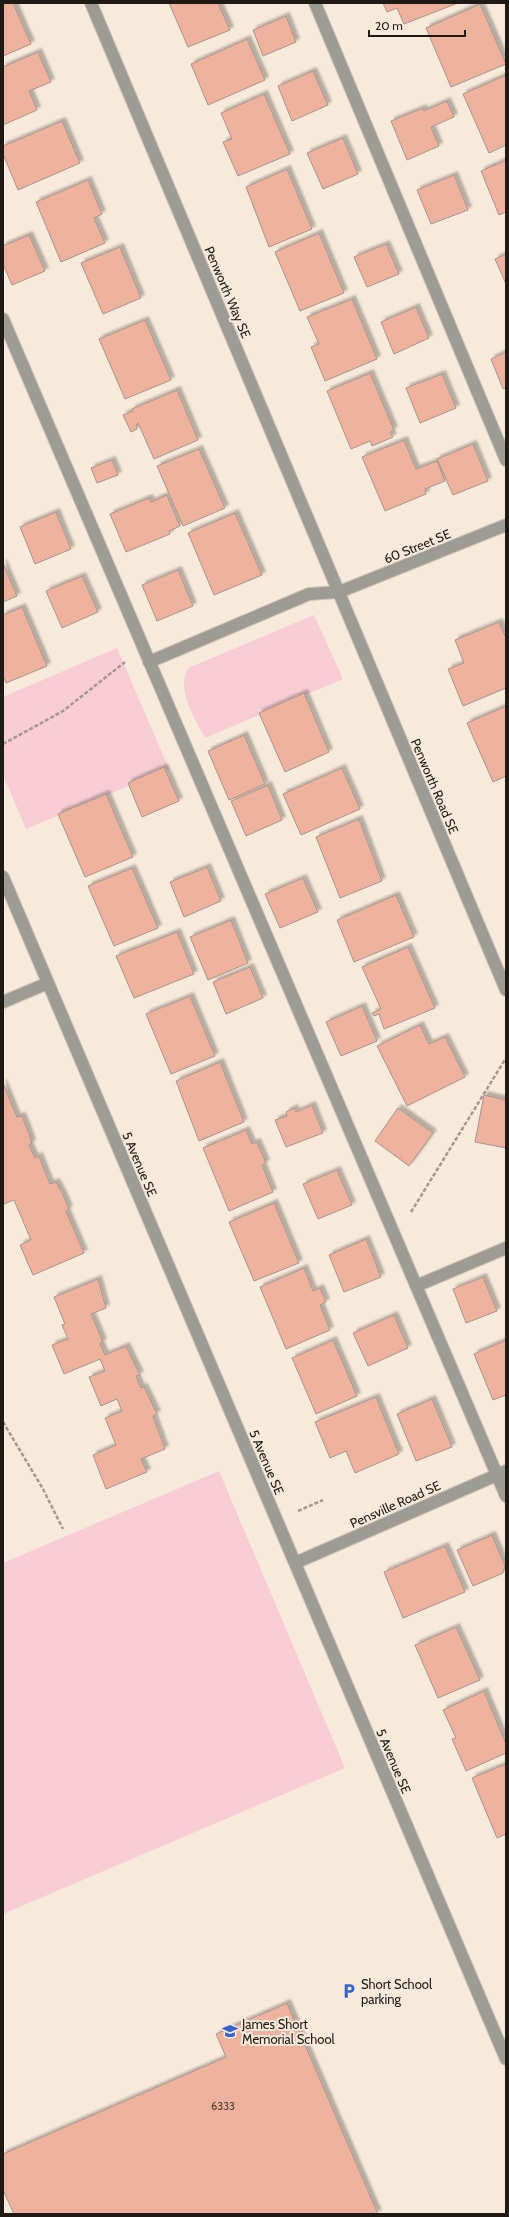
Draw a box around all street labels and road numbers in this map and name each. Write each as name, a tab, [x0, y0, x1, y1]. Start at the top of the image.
street label: Penworth Way SE	[201, 244, 255, 340]
street label: 60 Street SE	[381, 525, 453, 567]
street label: Penworth Road SE	[408, 736, 462, 836]
street label: 5 Avenue SE	[119, 1129, 161, 1199]
street label: 5 Avenue SE	[246, 1427, 288, 1497]
street label: Pensville Road SE	[347, 1477, 443, 1531]
street label: 5 Avenue SE	[373, 1726, 415, 1796]

